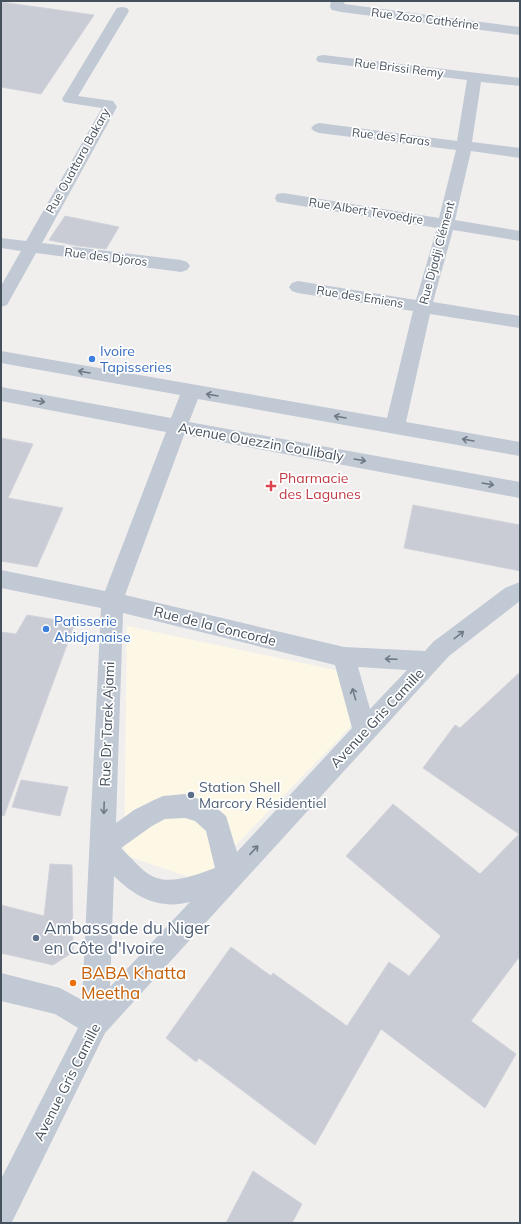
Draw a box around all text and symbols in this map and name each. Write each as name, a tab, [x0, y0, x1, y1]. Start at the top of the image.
street label: Rue Zozo Cathérine	[370, 4, 480, 33]
street label: Rue Brissi Remy	[354, 55, 445, 80]
street label: Rue Ouattara Bakary	[42, 105, 113, 216]
street label: Rue des Faras	[351, 124, 431, 149]
street label: Rue Albert Tevoedjre	[308, 194, 424, 227]
street label: Rue Djadji Clément	[416, 200, 457, 306]
street label: Rue des Djoros	[64, 244, 148, 269]
street label: Rue des Emiens	[316, 282, 405, 311]
place label: Ivoire Tapisseries	[100, 342, 172, 376]
marker: Ivoire Tapisseries	[87, 354, 97, 364]
one-way arrow	[78, 368, 91, 376]
one-way arrow	[206, 391, 219, 399]
one-way arrow	[32, 397, 45, 405]
one-way arrow	[334, 413, 347, 421]
street label: Avenue Ouezzin Coulibaly	[177, 419, 346, 466]
one-way arrow	[462, 436, 475, 444]
one-way arrow	[353, 456, 366, 464]
place label: Pharmacie des Lagunes	[279, 469, 361, 503]
one-way arrow	[481, 480, 494, 488]
marker: Pharmacie des Lagunes	[266, 481, 276, 491]
street label: Rue de la Concorde	[152, 602, 278, 650]
place label: Patisserie Abidjanaise	[54, 612, 131, 646]
marker: Patisserie Abidjanaise	[41, 624, 51, 634]
one-way arrow	[453, 631, 464, 640]
one-way arrow	[385, 656, 398, 663]
street label: Rue Dr Tarek Ajami	[96, 661, 118, 787]
street label: Avenue Gris Camille	[326, 665, 428, 771]
one-way arrow	[350, 688, 357, 701]
place label: Station Shell Marcory Résidentiel	[199, 778, 327, 812]
marker: Station Shell Marcory Résidentiel	[186, 790, 196, 800]
one-way arrow	[100, 801, 107, 814]
one-way arrow	[249, 845, 259, 855]
place label: Ambassade du Niger en Côte d'Ivoire	[44, 917, 210, 958]
marker: Ambassade du Niger en Côte d'Ivoire	[31, 933, 41, 943]
place label: BABA Khatta Meetha	[81, 962, 186, 1003]
marker: BABA Khatta Meetha	[68, 978, 78, 988]
street label: Avenue Gris Camille	[30, 1020, 104, 1144]

